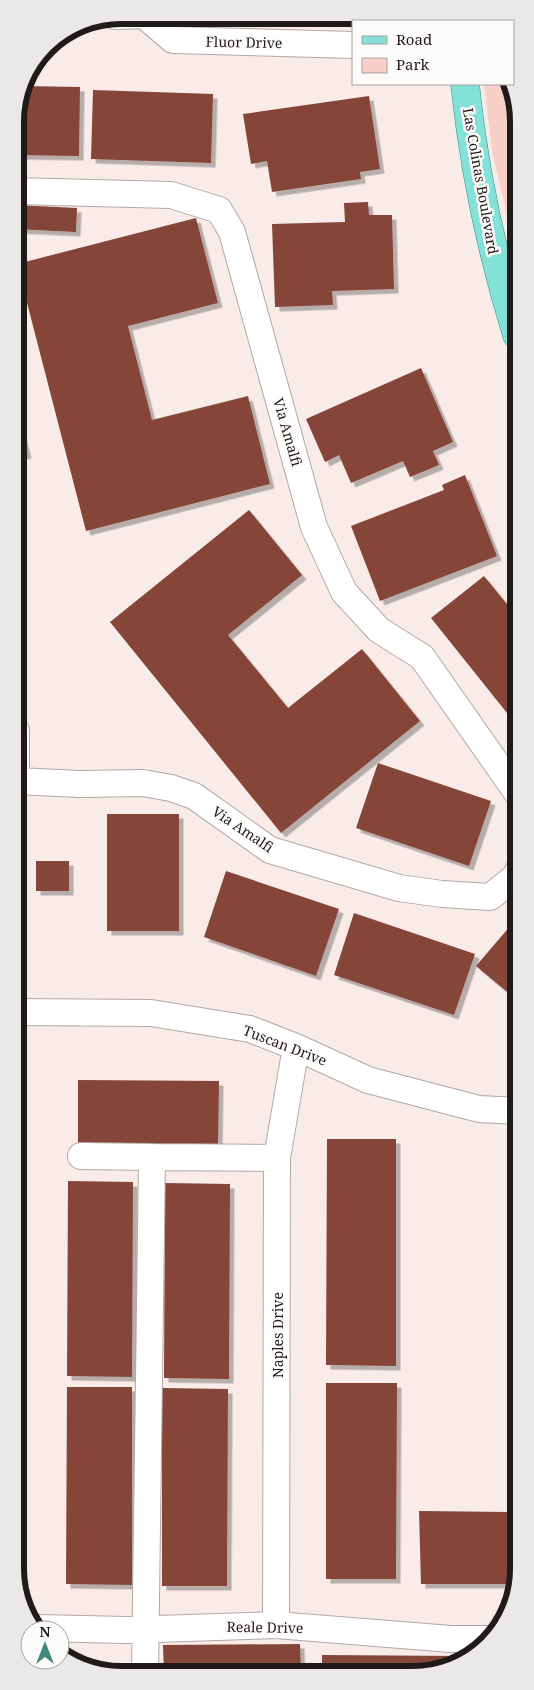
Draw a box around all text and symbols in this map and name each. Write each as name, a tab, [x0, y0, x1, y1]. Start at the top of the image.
legend	[352, 20, 514, 85]
text: Road	[396, 29, 432, 49]
street label: Fluor Drive	[206, 32, 282, 52]
text: Park	[396, 54, 430, 74]
street label: Las Colinas Boulevard	[459, 106, 503, 256]
street label: Via Amalfi	[269, 396, 307, 469]
street label: Via Amalfi	[209, 802, 278, 857]
street label: Tuscan Drive	[240, 1020, 330, 1070]
street label: Naples Drive	[268, 1292, 287, 1378]
street label: Reale Drive	[226, 1617, 304, 1637]
north arrow	[20, 1620, 70, 1670]
text: N	[39, 1622, 51, 1641]

